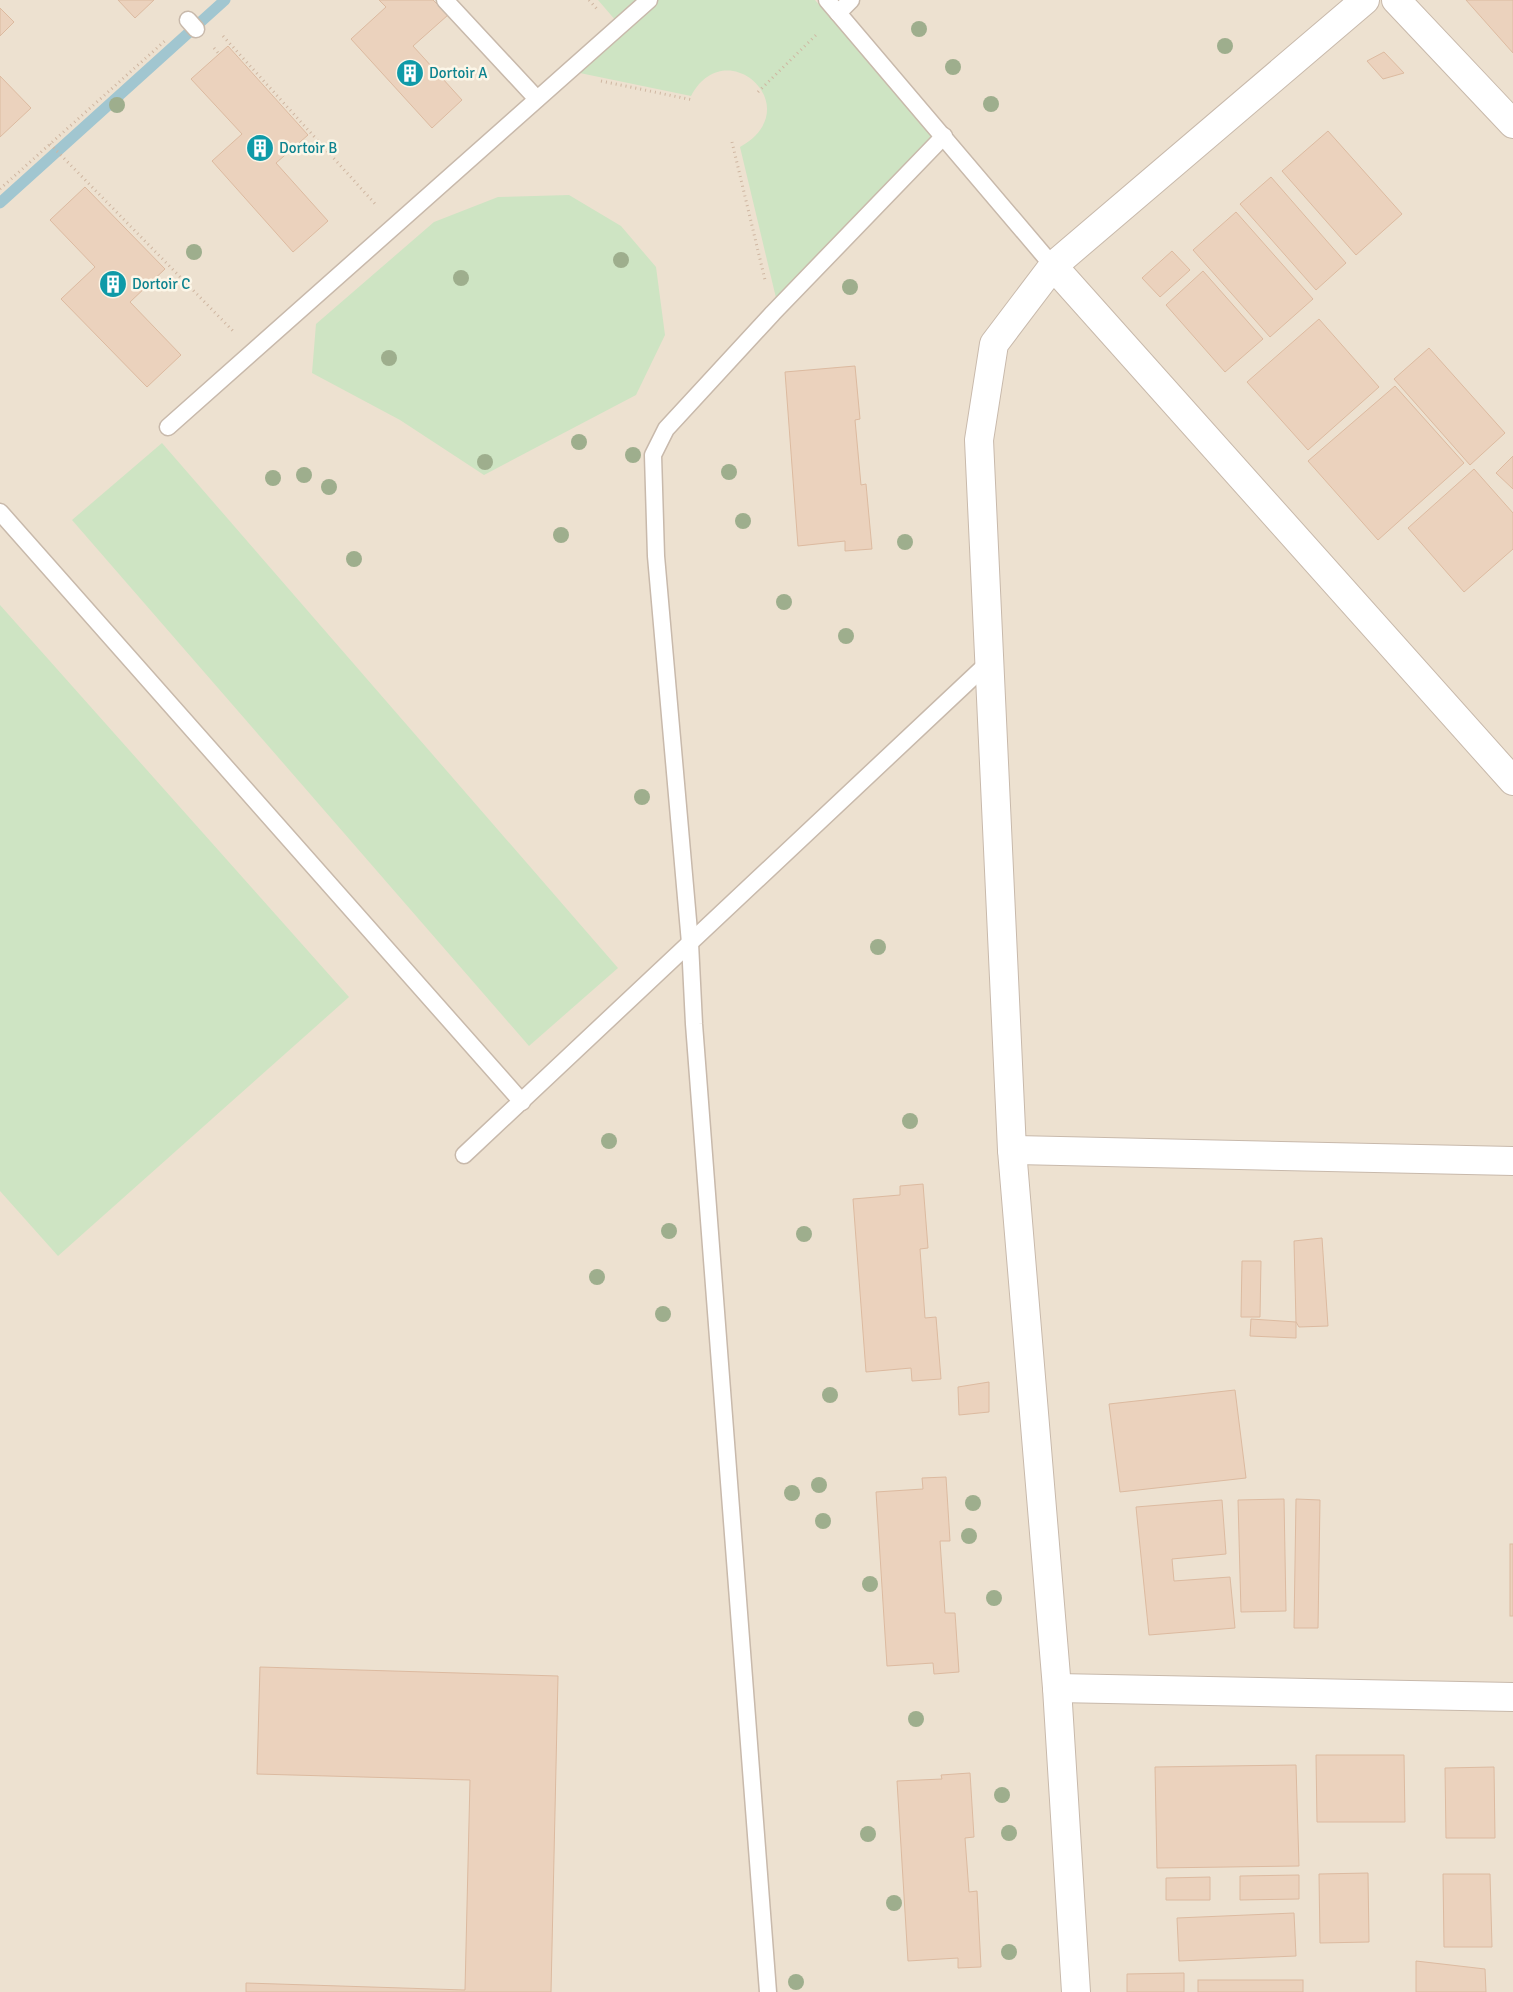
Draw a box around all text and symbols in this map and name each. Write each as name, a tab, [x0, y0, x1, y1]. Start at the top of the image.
building icon: Dortoir A	[395, 58, 425, 88]
place label: Dortoir A	[429, 64, 487, 82]
building icon: Dortoir B	[245, 133, 275, 163]
place label: Dortoir B	[279, 139, 337, 157]
building icon: Dortoir C	[98, 269, 128, 299]
place label: Dortoir C	[132, 275, 190, 293]

